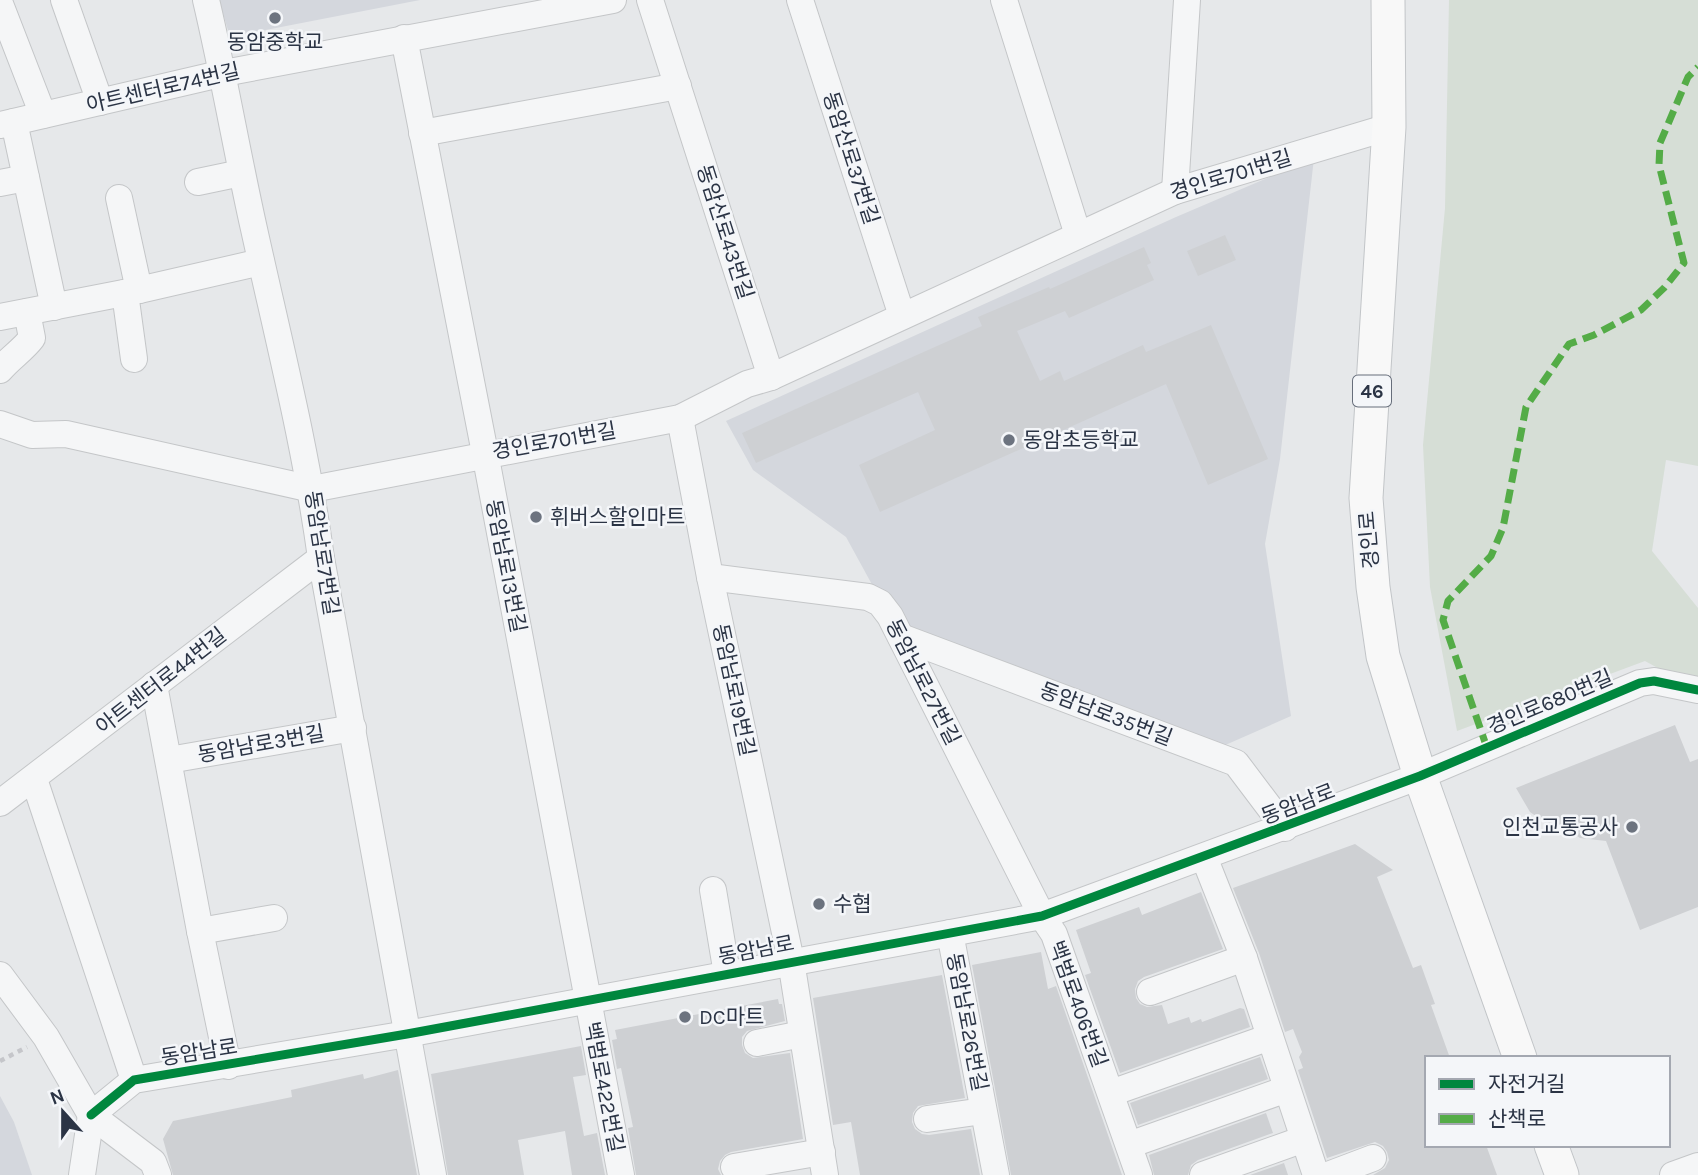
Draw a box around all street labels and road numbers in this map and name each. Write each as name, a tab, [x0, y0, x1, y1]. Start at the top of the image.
street label: 아트센터로74번길	[84, 59, 242, 117]
street label: 동암산로37번길	[818, 89, 884, 227]
street label: 경인로701번길	[1167, 145, 1295, 205]
street label: 동암산로43번길	[692, 162, 758, 302]
road number: 46	[1353, 376, 1391, 406]
street label: 경인로701번길	[490, 418, 618, 464]
street label: 동암남로7번길	[300, 489, 344, 617]
street label: 동암남로13번길	[481, 497, 531, 635]
street label: 경인로	[1355, 510, 1383, 570]
street label: 동암남로27번길	[881, 615, 965, 749]
street label: 동암남로19번길	[708, 621, 760, 759]
street label: 아트센터로44번길	[91, 623, 231, 739]
street label: 경인로680번길	[1484, 665, 1616, 739]
street label: 동암남로35번길	[1036, 678, 1176, 750]
street label: 동암남로3번길	[196, 721, 326, 767]
street label: 동암남로	[1258, 779, 1338, 829]
street label: 동암남로	[716, 931, 796, 969]
street label: 백범로406번길	[1044, 937, 1112, 1071]
street label: 동암남로26번길	[942, 951, 992, 1093]
street label: 백범로422번길	[580, 1020, 628, 1154]
street label: 동암남로	[159, 1034, 239, 1070]

